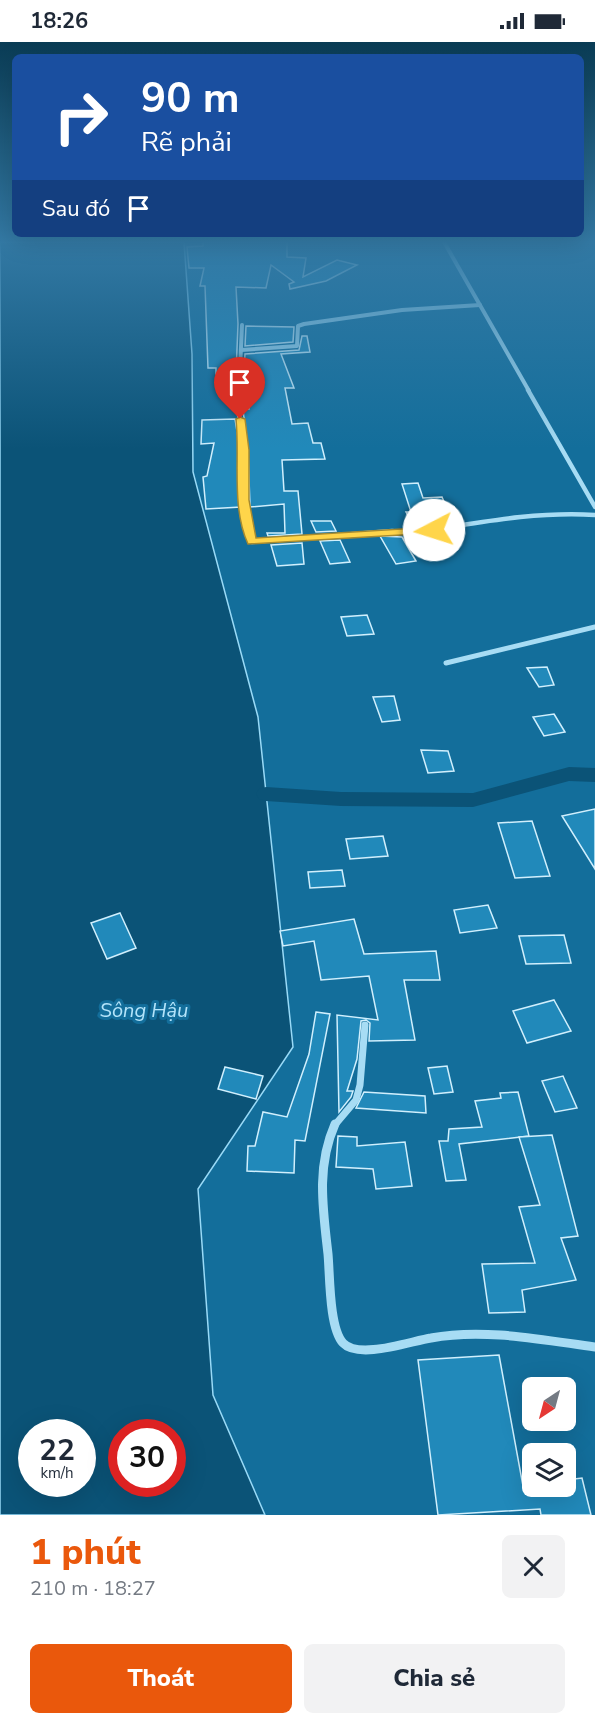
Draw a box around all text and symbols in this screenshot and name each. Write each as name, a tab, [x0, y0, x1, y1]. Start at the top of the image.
text: 18:26	[30, 6, 88, 36]
text: 90 m	[141, 70, 240, 127]
icon: right	[42, 78, 120, 156]
text: Rẽ phải	[141, 124, 232, 161]
icon: arrive	[122, 192, 155, 225]
text: Sau đó	[42, 194, 110, 224]
pin	[214, 357, 265, 419]
icon: arrive	[223, 366, 256, 399]
position arrow	[402, 498, 466, 562]
water label: Sông Hậu	[100, 997, 188, 1024]
north arrow	[522, 1377, 576, 1431]
map controls	[522, 1377, 576, 1497]
speed limit sign: 30	[108, 1419, 186, 1497]
text: 22	[39, 1430, 75, 1471]
button: layers	[522, 1443, 576, 1497]
text: km/h	[40, 1463, 74, 1483]
text: 1 phút	[30, 1528, 141, 1577]
button: close	[502, 1535, 565, 1598]
text: 210 m · 18:27	[30, 1575, 156, 1602]
button: Thoát	[30, 1644, 292, 1713]
button: Chia sẻ	[304, 1644, 565, 1713]

